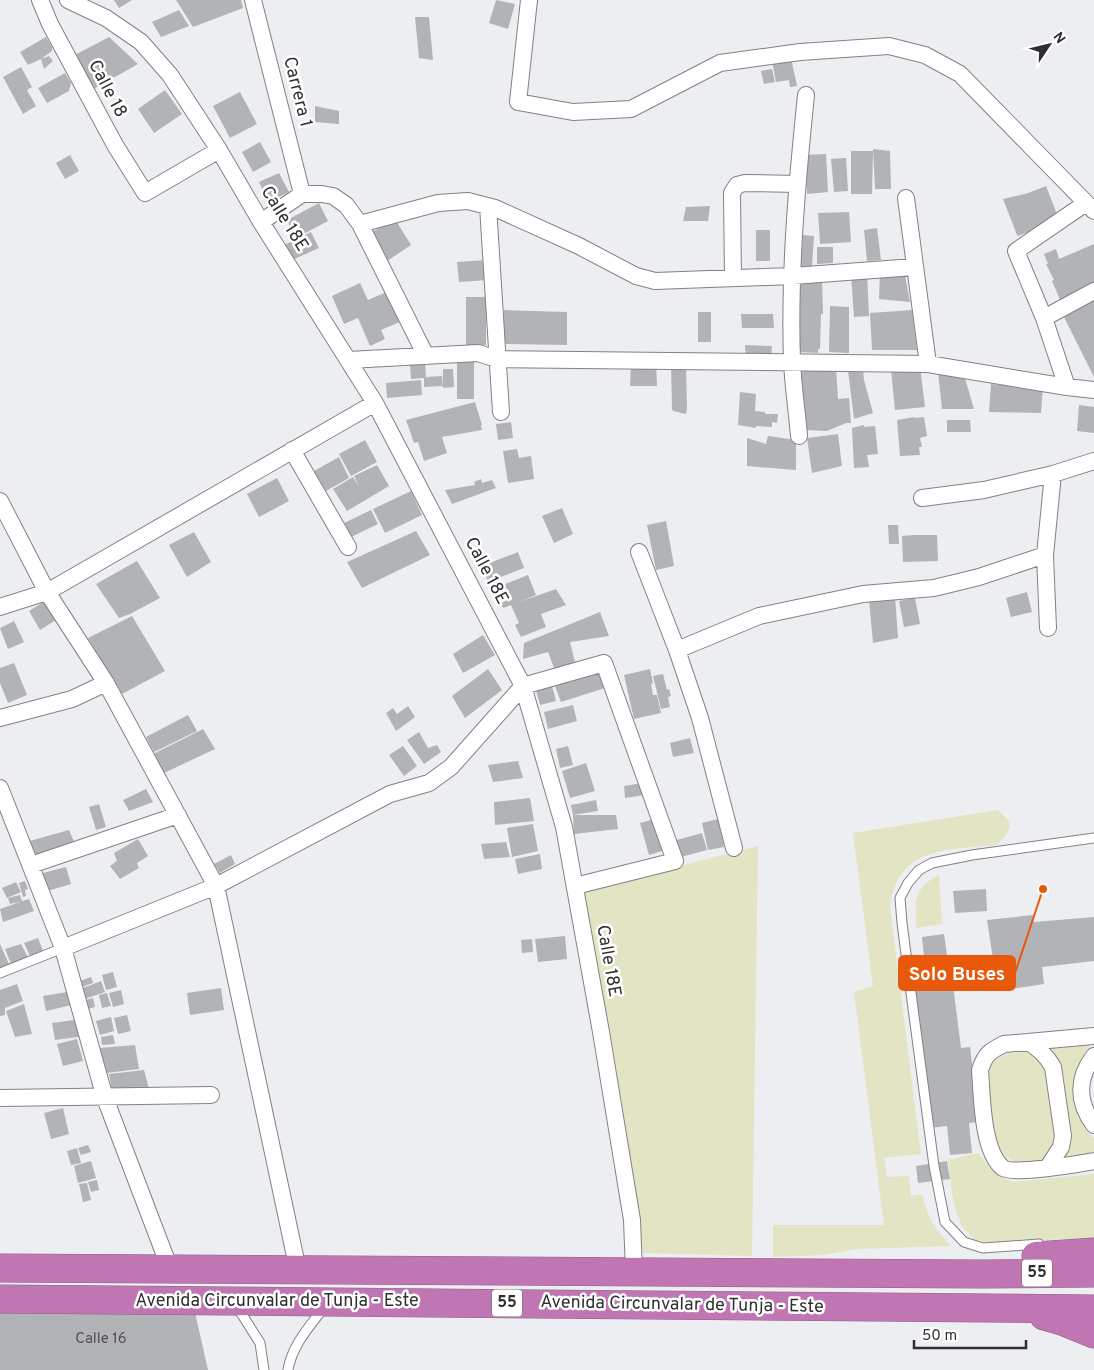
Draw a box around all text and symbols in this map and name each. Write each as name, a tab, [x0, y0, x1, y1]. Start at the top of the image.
north arrow	[1024, 20, 1074, 70]
text: N	[1049, 29, 1068, 47]
street label: Carrera 1	[277, 54, 317, 130]
street label: Calle 18	[82, 56, 132, 122]
street label: Calle 18E	[255, 182, 313, 256]
street label: Calle 18E	[459, 533, 513, 609]
street label: Calle 18E	[590, 923, 626, 999]
callout: Solo Buses	[899, 956, 1015, 990]
text: Solo Buses	[909, 963, 1005, 987]
road number: 55	[1022, 1260, 1052, 1286]
street label: Avenida Circunvalar de Tunja - Este	[135, 1290, 419, 1313]
road number: 55	[492, 1290, 522, 1316]
street label: Avenida Circunvalar de Tunja - Este	[540, 1291, 824, 1319]
scale bar	[914, 1318, 1026, 1350]
text: 50 m	[922, 1327, 957, 1346]
house number: Calle 16	[75, 1330, 127, 1349]

